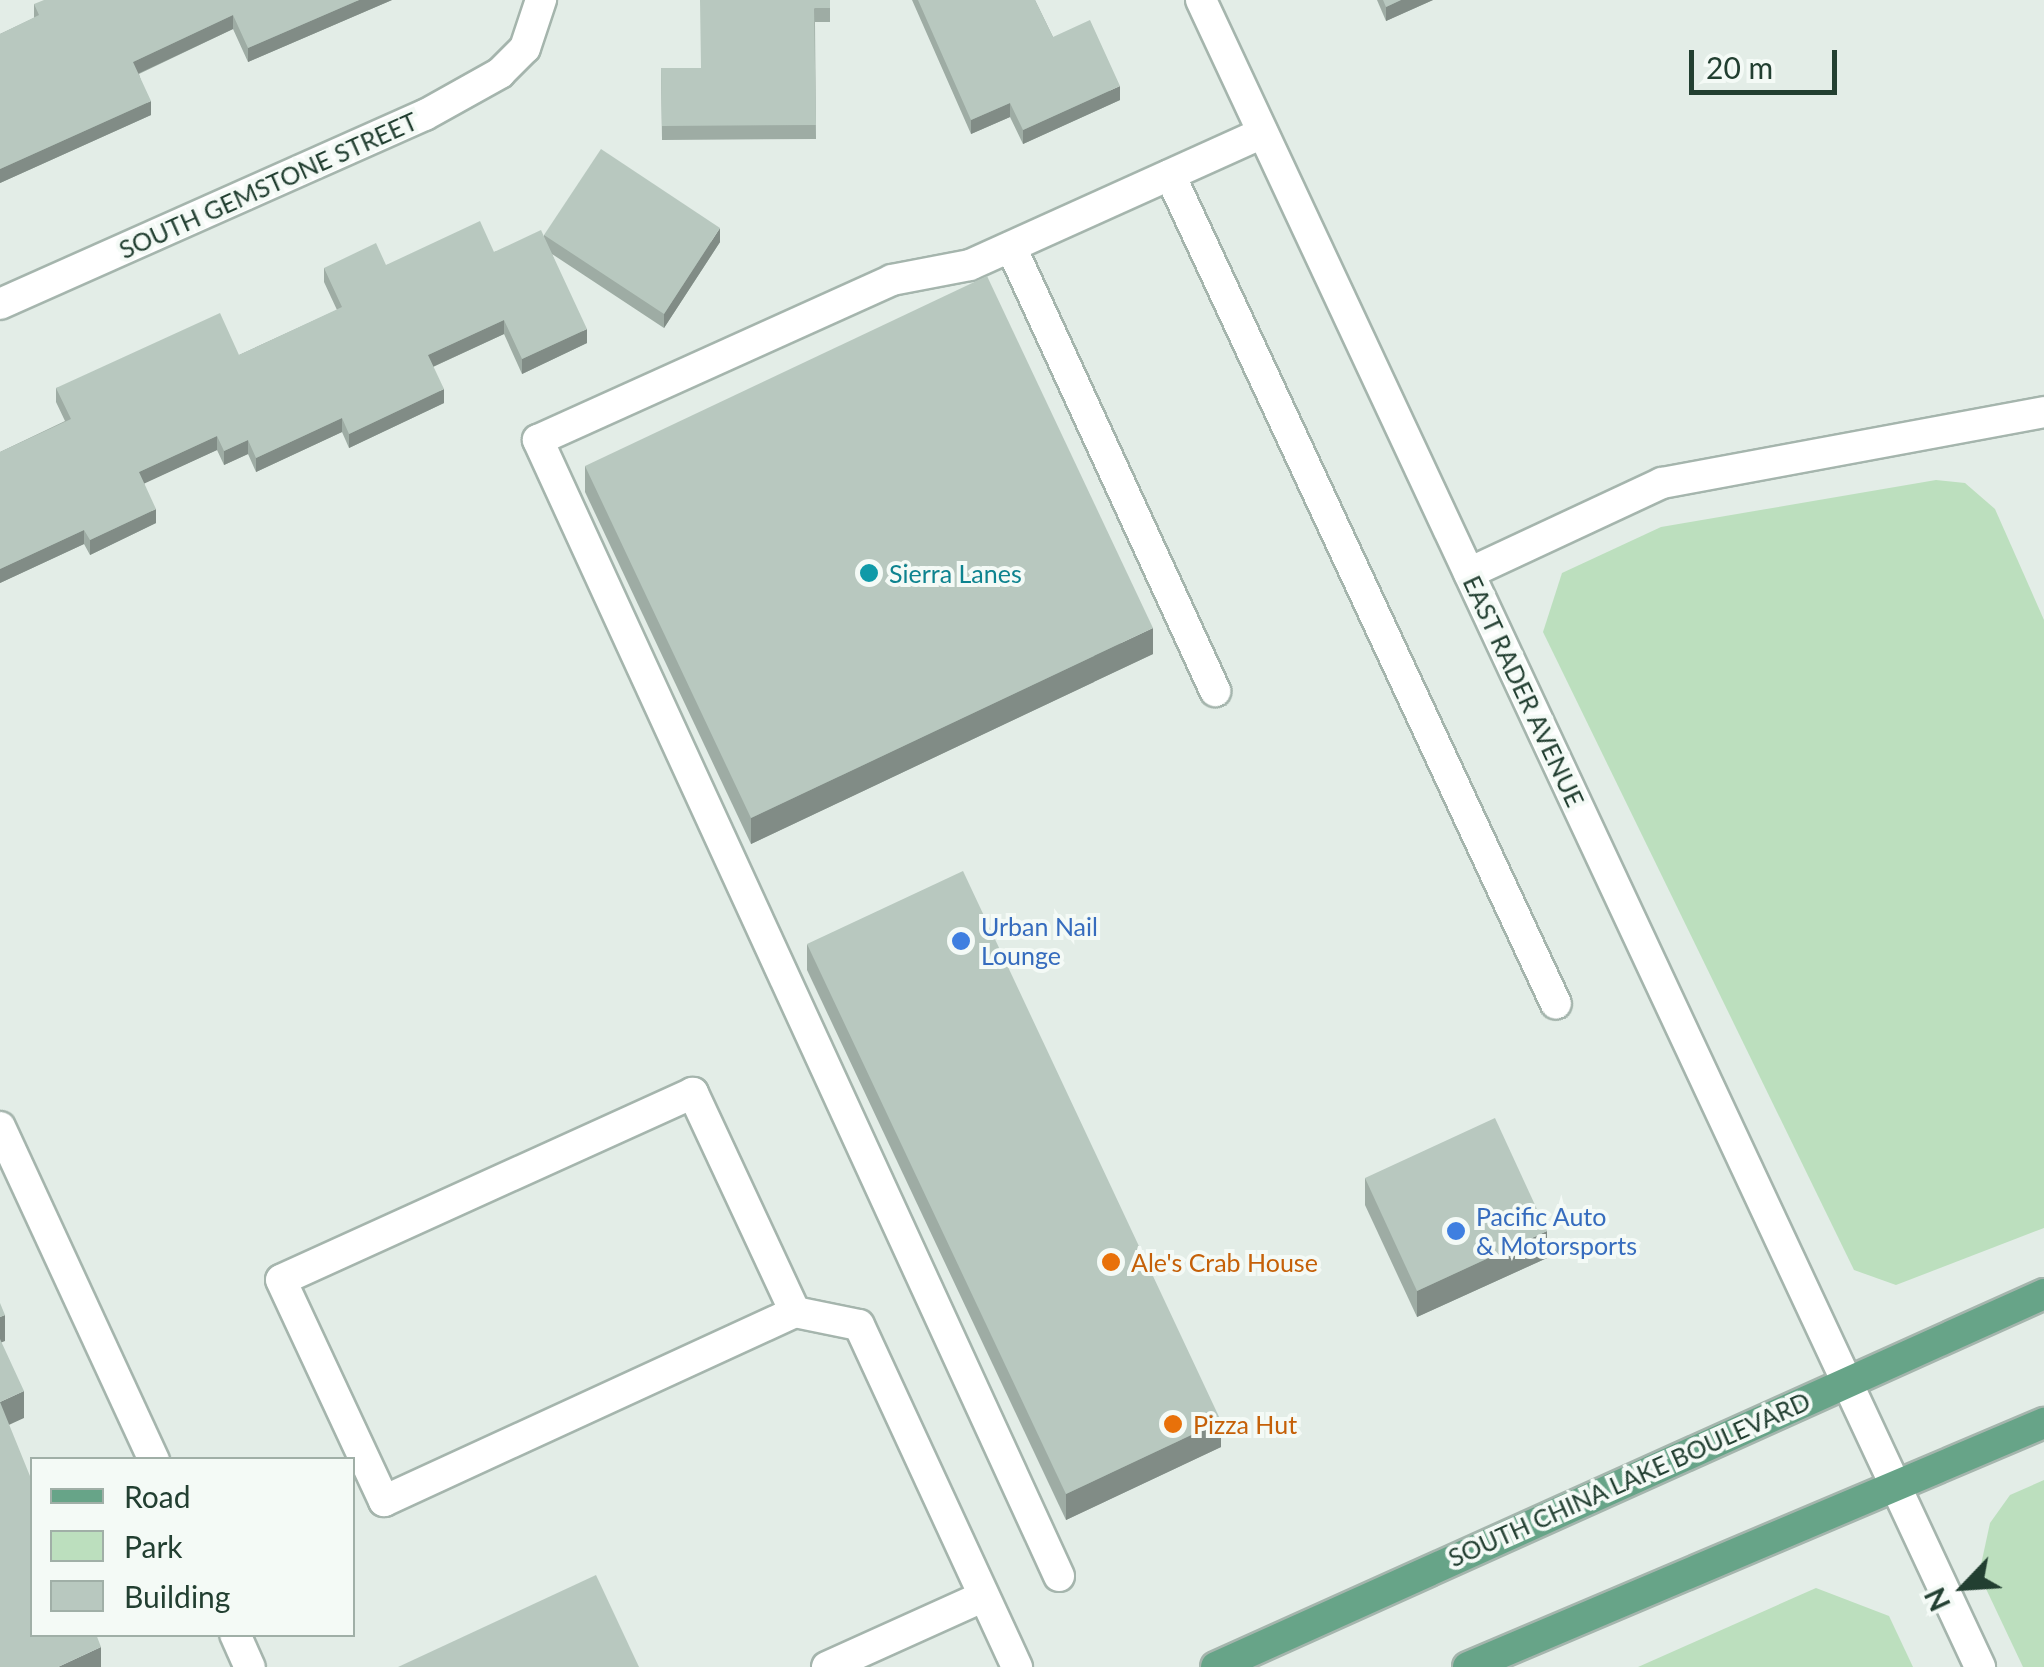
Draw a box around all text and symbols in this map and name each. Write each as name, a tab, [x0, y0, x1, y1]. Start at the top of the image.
scale bar	[1694, 30, 1842, 92]
text: 20 m	[1706, 49, 1773, 85]
street label: SOUTH GEMSTONE STREET	[114, 106, 422, 264]
place label: Sierra Lanes	[889, 558, 1022, 588]
marker: Sierra Lanes	[858, 562, 880, 584]
street label: EAST RADER AVENUE	[1457, 570, 1591, 812]
place label: Urban Nail Lounge	[981, 912, 1098, 971]
marker: Urban Nail Lounge	[950, 930, 972, 952]
place label: Pacific Auto & Motorsports	[1476, 1202, 1637, 1261]
marker: Pacific Auto & Motorsports	[1445, 1220, 1467, 1242]
place label: Ale's Crab House	[1131, 1247, 1318, 1277]
marker: Ale's Crab House	[1100, 1251, 1122, 1273]
street label: SOUTH CHINA LAKE BOULEVARD	[1443, 1385, 1815, 1573]
place label: Pizza Hut	[1193, 1409, 1297, 1439]
marker: Pizza Hut	[1162, 1413, 1184, 1435]
legend	[30, 1457, 355, 1637]
text: Road	[124, 1478, 191, 1514]
text: Park	[124, 1528, 183, 1564]
north arrow	[1914, 1537, 2014, 1637]
text: Building	[124, 1578, 230, 1614]
text: N	[1917, 1583, 1957, 1617]

